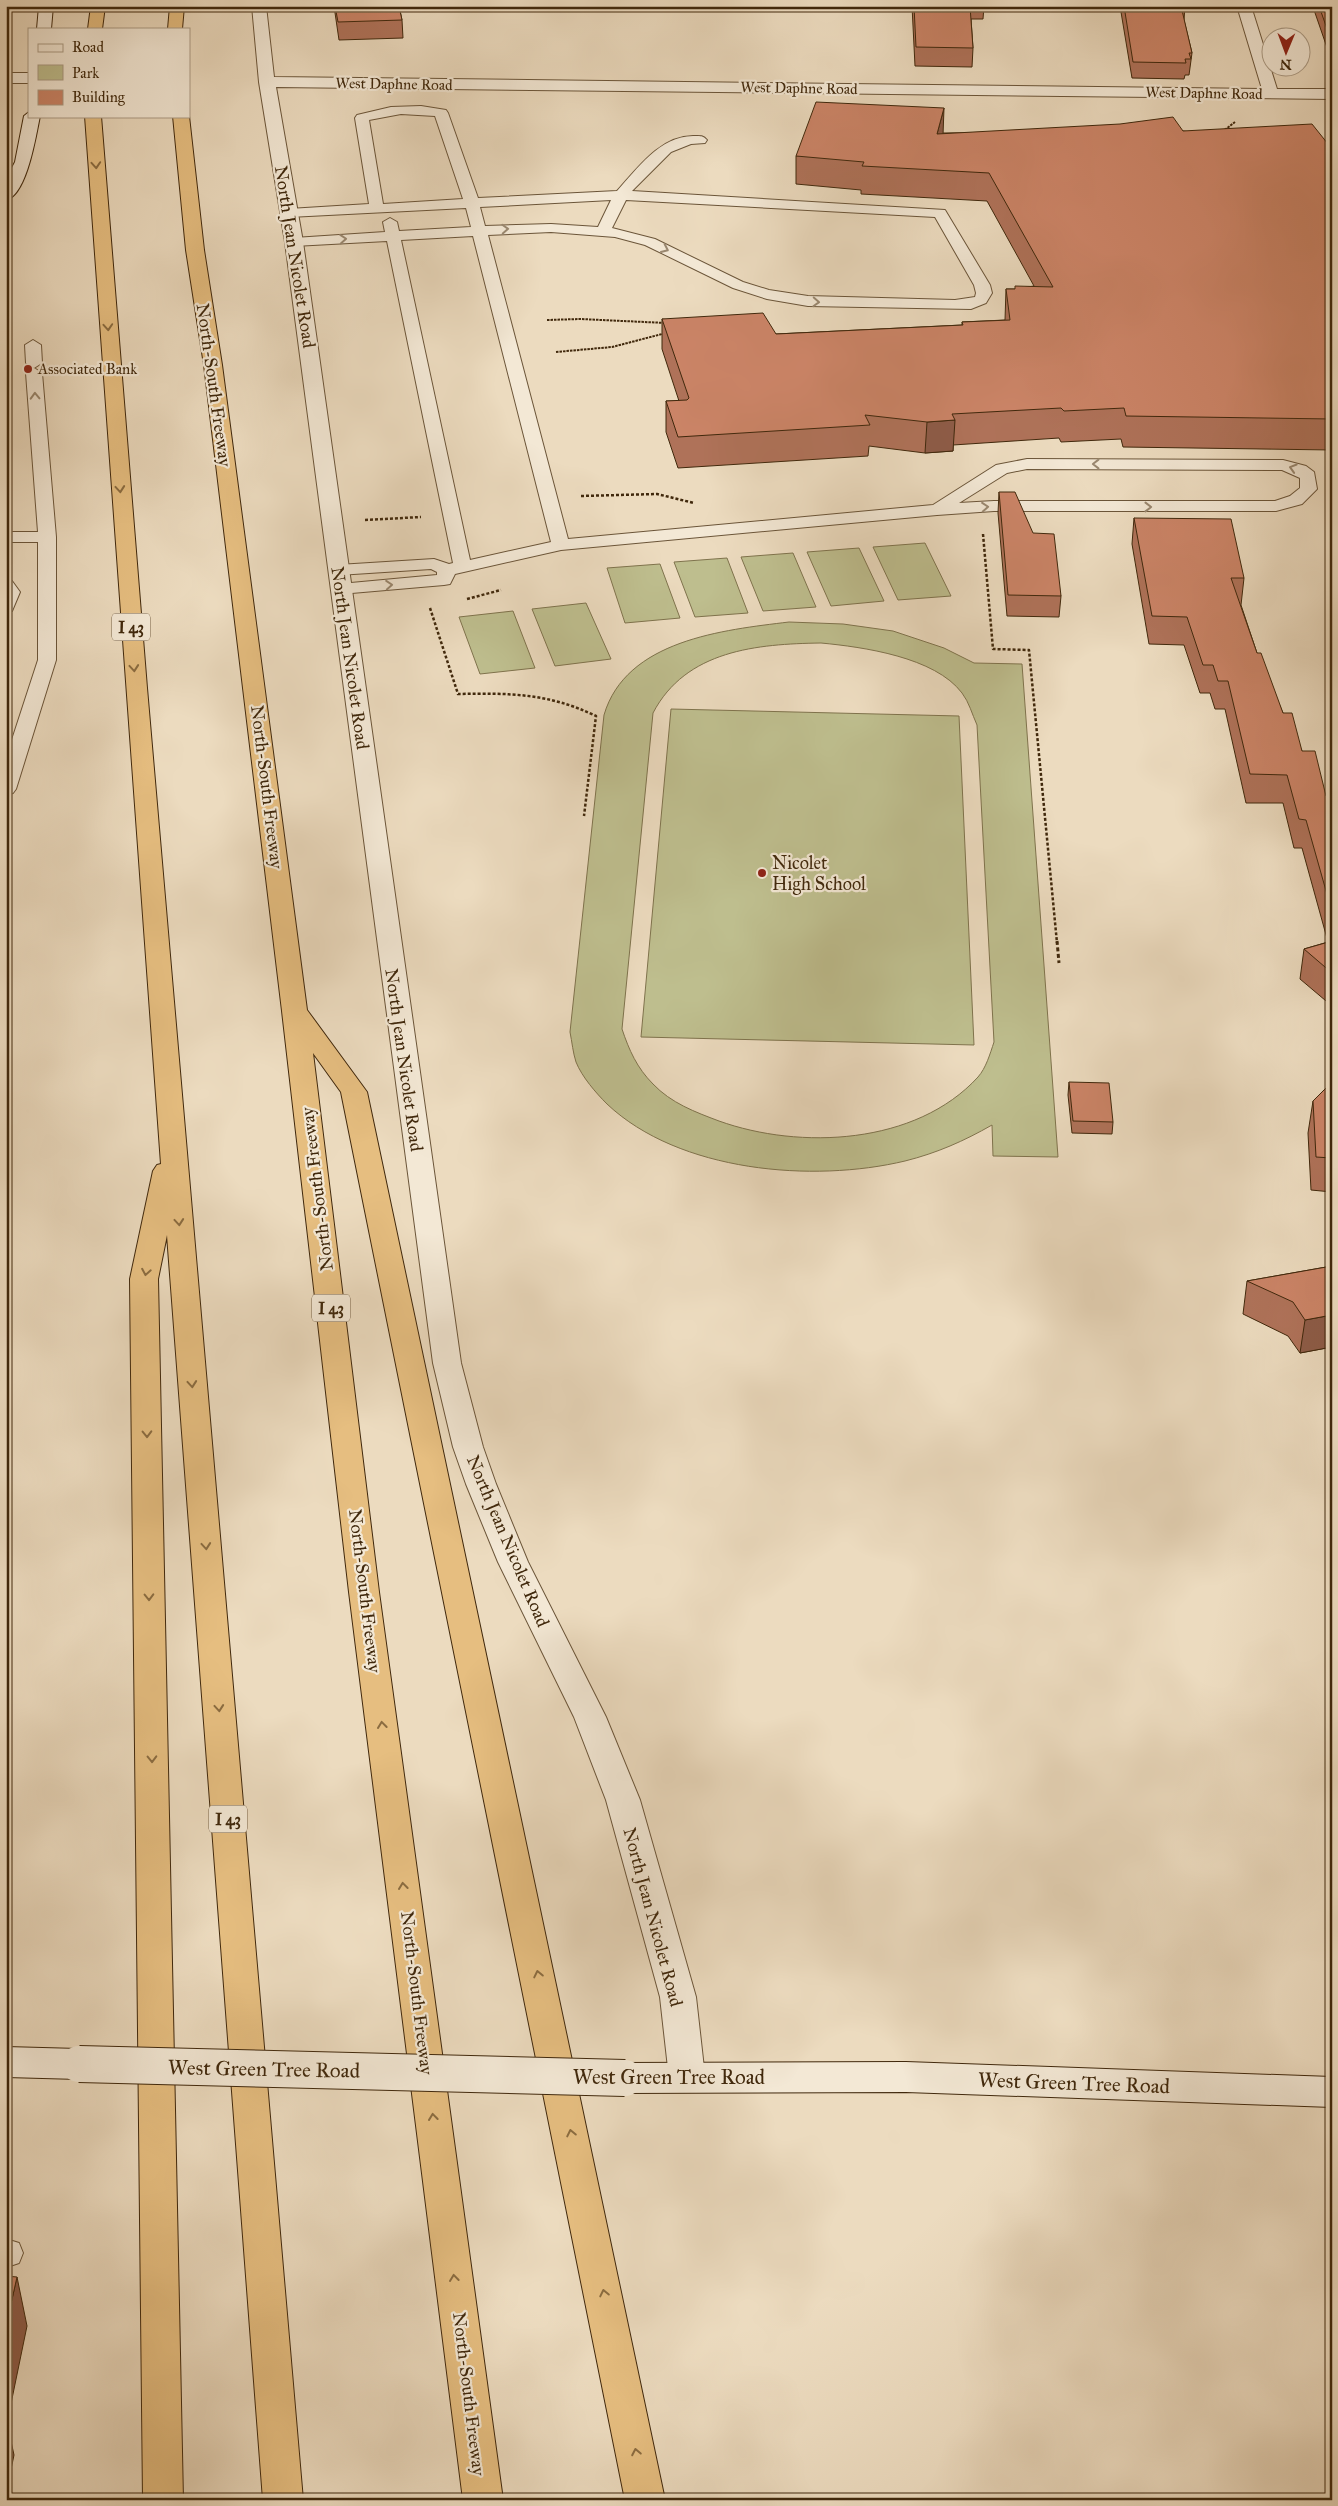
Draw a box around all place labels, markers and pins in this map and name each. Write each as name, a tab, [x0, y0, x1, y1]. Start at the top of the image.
place label: Associated Bank	[37, 360, 137, 378]
marker: Associated Bank	[22, 363, 34, 375]
place label: Nicolet High School	[772, 852, 866, 896]
marker: Nicolet High School	[756, 867, 768, 879]

